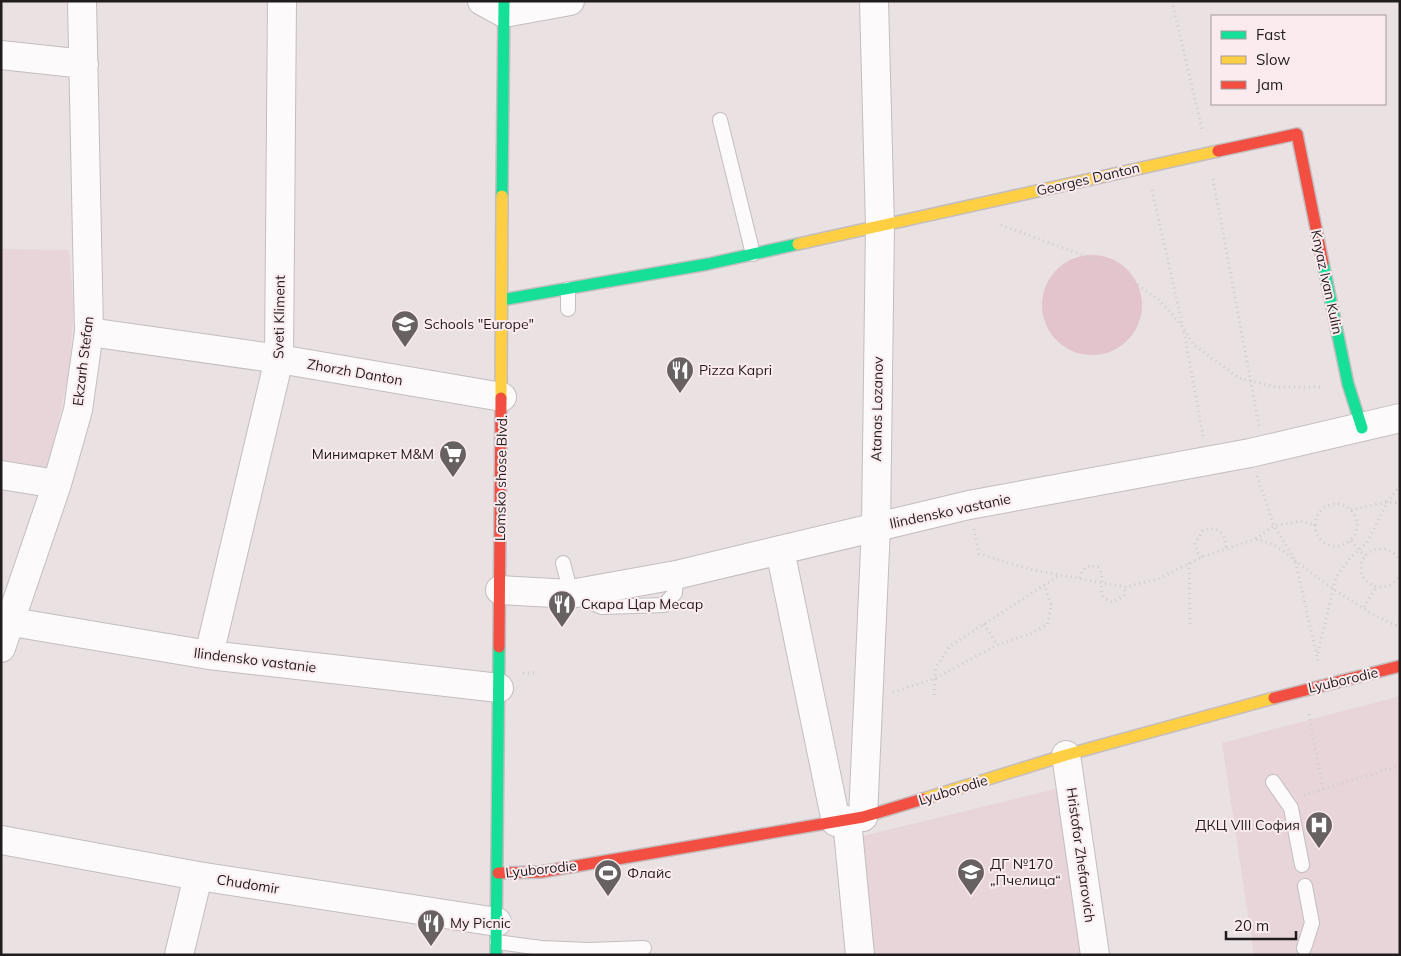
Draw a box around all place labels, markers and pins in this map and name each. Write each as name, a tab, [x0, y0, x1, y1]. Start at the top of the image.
school or university icon: Schools "Europe"	[390, 309, 420, 348]
place label: Schools "Europe"	[424, 315, 534, 333]
restaurant icon: Pizza Kapri	[665, 355, 695, 394]
place label: Pizza Kapri	[699, 361, 772, 379]
supermarket icon: Минимаркет М&М	[438, 439, 468, 478]
place label: Минимаркет М&М	[312, 445, 434, 463]
restaurant icon: Скара Цар Месар	[547, 589, 577, 628]
place label: Скара Цар Месар	[581, 595, 703, 613]
hospital icon: ДКЦ VIII София	[1304, 810, 1334, 849]
place label: ДКЦ VIII София	[1195, 816, 1300, 834]
place label: ДГ №170 „Пчелица“	[990, 855, 1061, 889]
school or university icon: ДГ №170 „Пчелица“	[956, 857, 986, 896]
sports icon: Флайс	[593, 858, 623, 897]
place label: Флайс	[627, 864, 671, 882]
restaurant icon: My Picnic	[416, 908, 446, 947]
place label: My Picnic	[450, 914, 511, 932]

